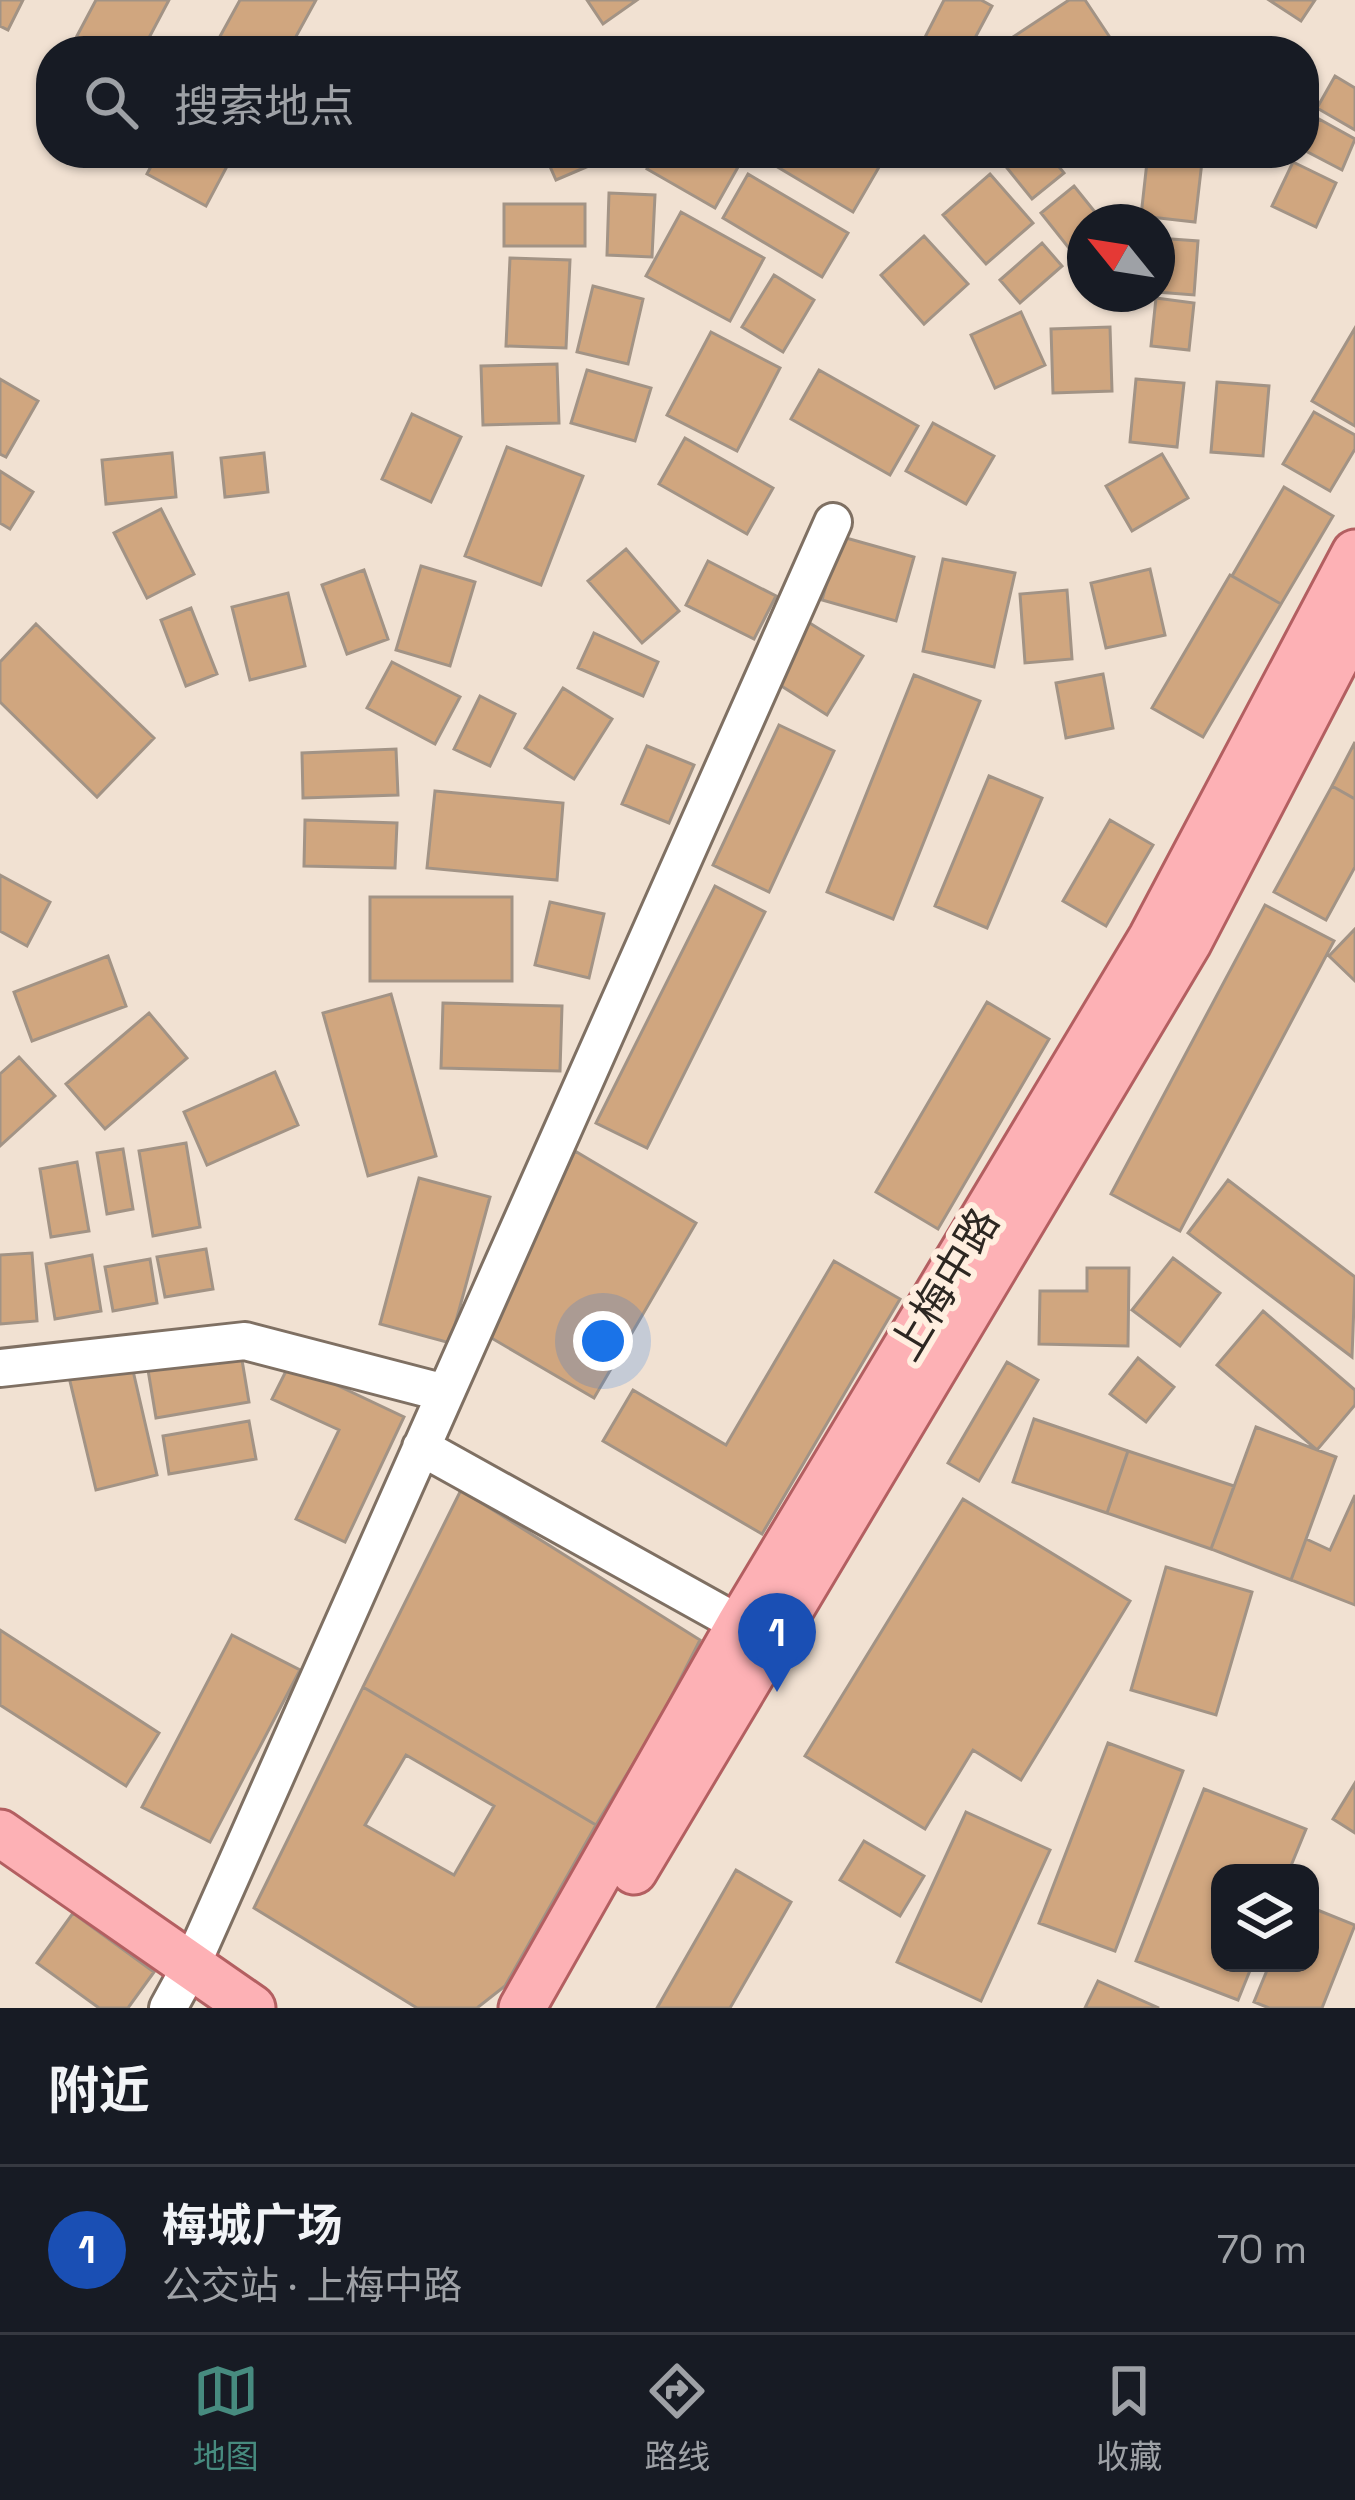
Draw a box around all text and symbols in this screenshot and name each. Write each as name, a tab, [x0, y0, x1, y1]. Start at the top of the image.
search box	[36, 36, 1319, 168]
icon: search	[78, 69, 144, 135]
text: 搜索地点	[174, 78, 354, 135]
north arrow	[1067, 204, 1175, 312]
street label: 上梅中路	[878, 1199, 1010, 1370]
your location	[573, 1311, 633, 1371]
pin: 1	[738, 1593, 816, 1692]
map controls	[1211, 1864, 1319, 1972]
button: layers	[1211, 1864, 1319, 1972]
text: 附近	[48, 2058, 150, 2123]
text: 梅城广场	[162, 2197, 342, 2254]
text: 1	[78, 2225, 96, 2274]
text: 70 m	[1217, 2225, 1307, 2274]
text: 公交站 · 上梅中路	[162, 2261, 462, 2310]
tab: 地图	[193, 2358, 259, 2478]
tab: 路线	[644, 2358, 710, 2478]
tab: 收藏	[1096, 2358, 1162, 2478]

